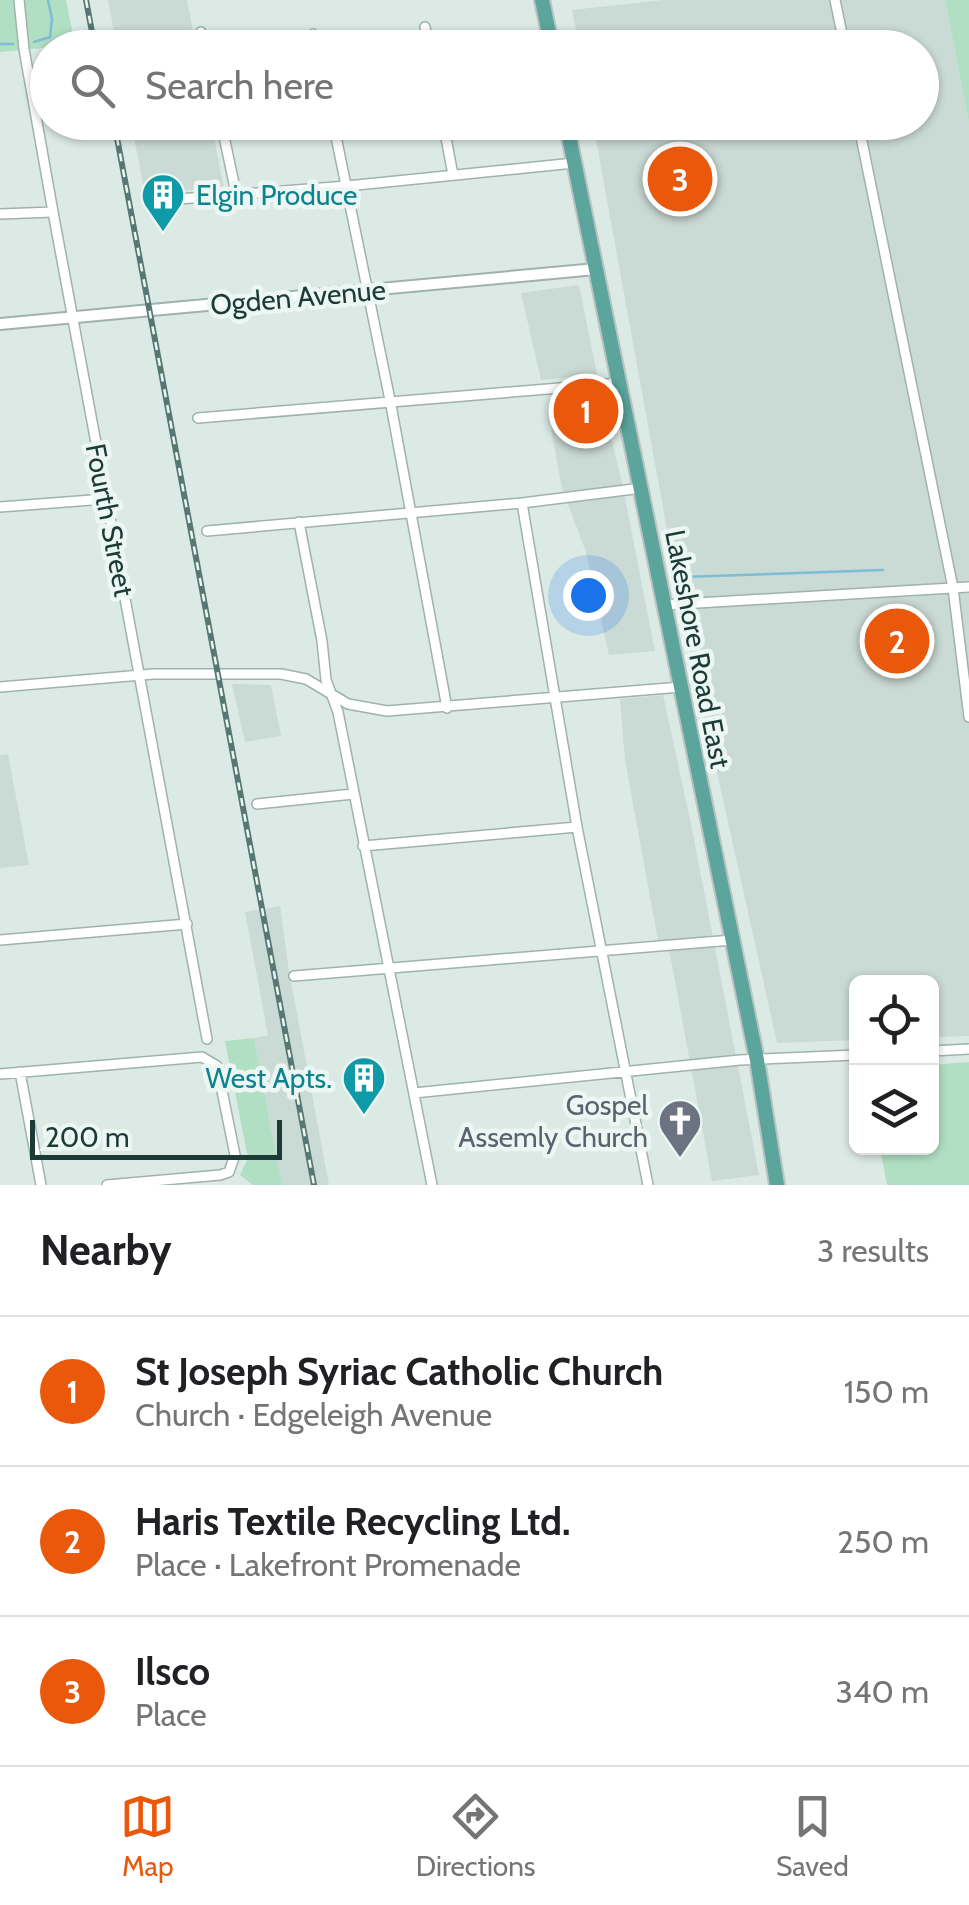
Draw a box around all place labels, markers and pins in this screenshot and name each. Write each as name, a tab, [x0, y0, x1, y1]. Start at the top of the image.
pin: 3	[648, 142, 712, 216]
building icon: Elgin Produce	[140, 172, 186, 233]
place label: Elgin Produce	[196, 178, 357, 212]
pin: 1	[554, 374, 618, 448]
pin: 2	[864, 604, 930, 678]
building icon: West Apts.	[341, 1055, 387, 1116]
place label: West Apts.	[205, 1061, 332, 1095]
place label: Gospel Assemly Church	[458, 1088, 648, 1154]
church icon: Gospel Assemly Church	[657, 1098, 703, 1159]

